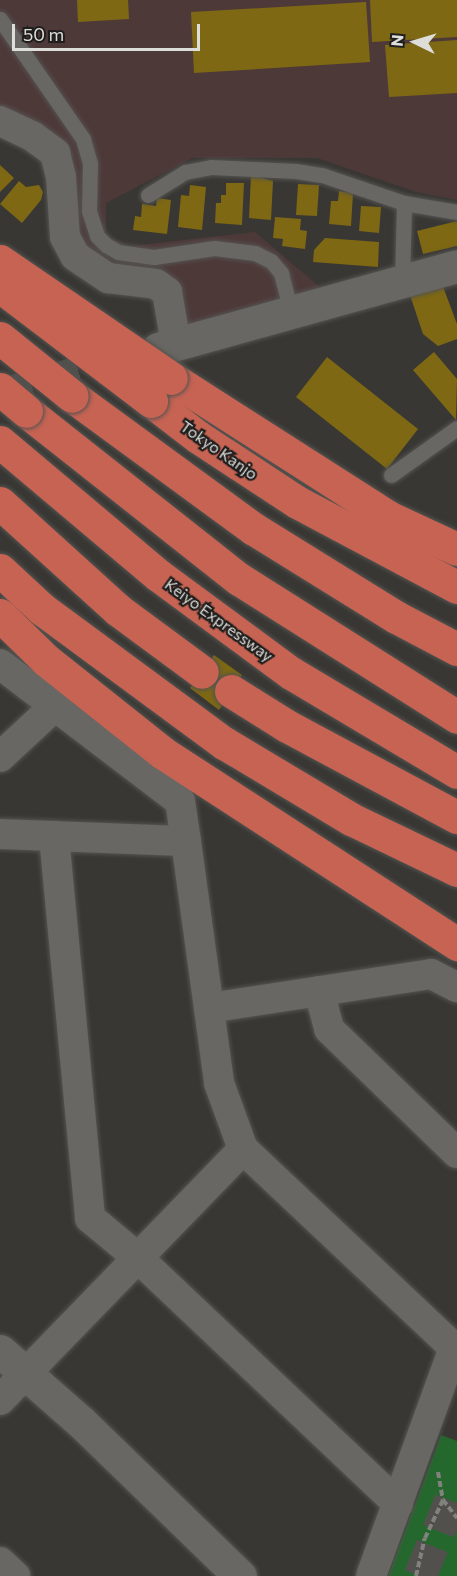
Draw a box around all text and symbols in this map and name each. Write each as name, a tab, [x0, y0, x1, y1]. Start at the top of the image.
scale bar	[15, 12, 202, 50]
north arrow	[385, 12, 445, 72]
text: 50 m	[23, 23, 64, 45]
text: N	[387, 34, 407, 47]
street label: Tokyo Kanjo	[177, 416, 261, 484]
street label: Keiyo Expressway	[161, 574, 277, 666]

